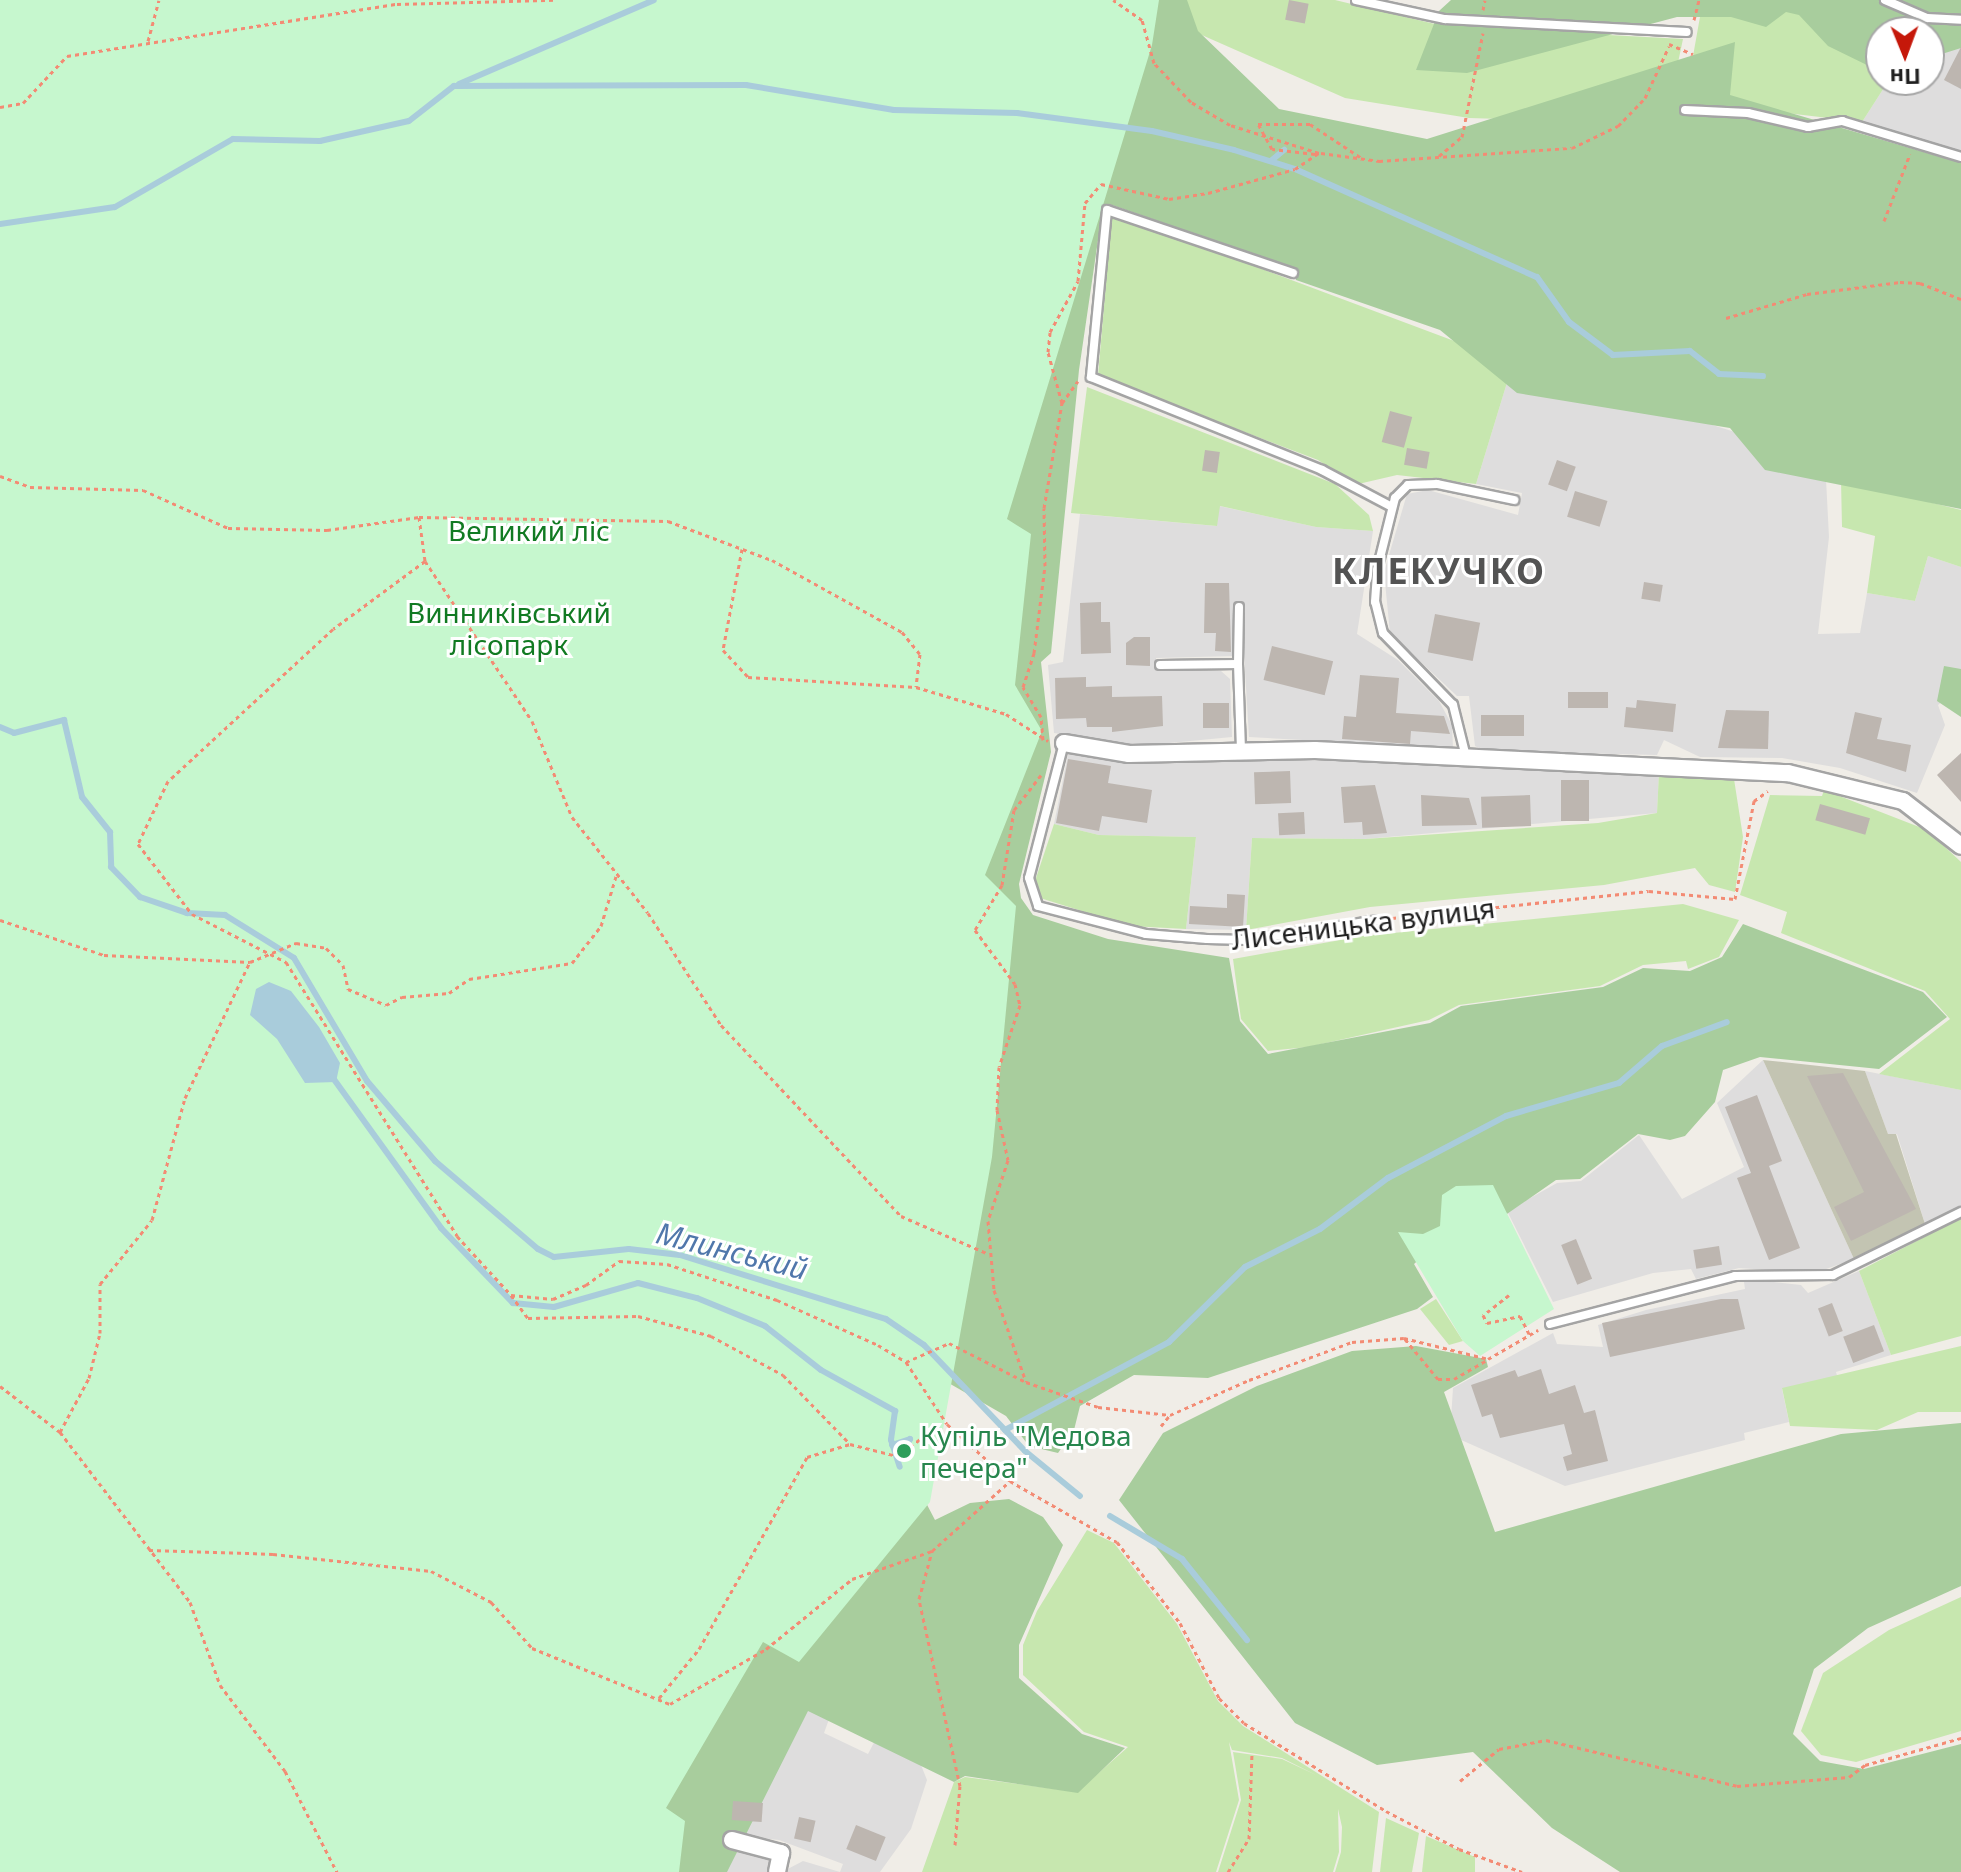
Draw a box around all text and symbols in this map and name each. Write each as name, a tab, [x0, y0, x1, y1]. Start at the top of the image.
north arrow	[1865, 16, 1945, 96]
text: Пн	[1890, 63, 1921, 93]
park label: Великий ліс	[448, 513, 610, 547]
district label: КЛЕКУЧКО	[1332, 549, 1546, 593]
park label: Винниківський лісопарк	[407, 595, 611, 661]
street label: Лисеницька вулиця	[1229, 890, 1497, 956]
water label: Млинський	[653, 1215, 811, 1287]
place label: Купіль "Медова печера"	[920, 1418, 1132, 1484]
marker: Купіль "Медова печера"	[895, 1442, 913, 1460]

